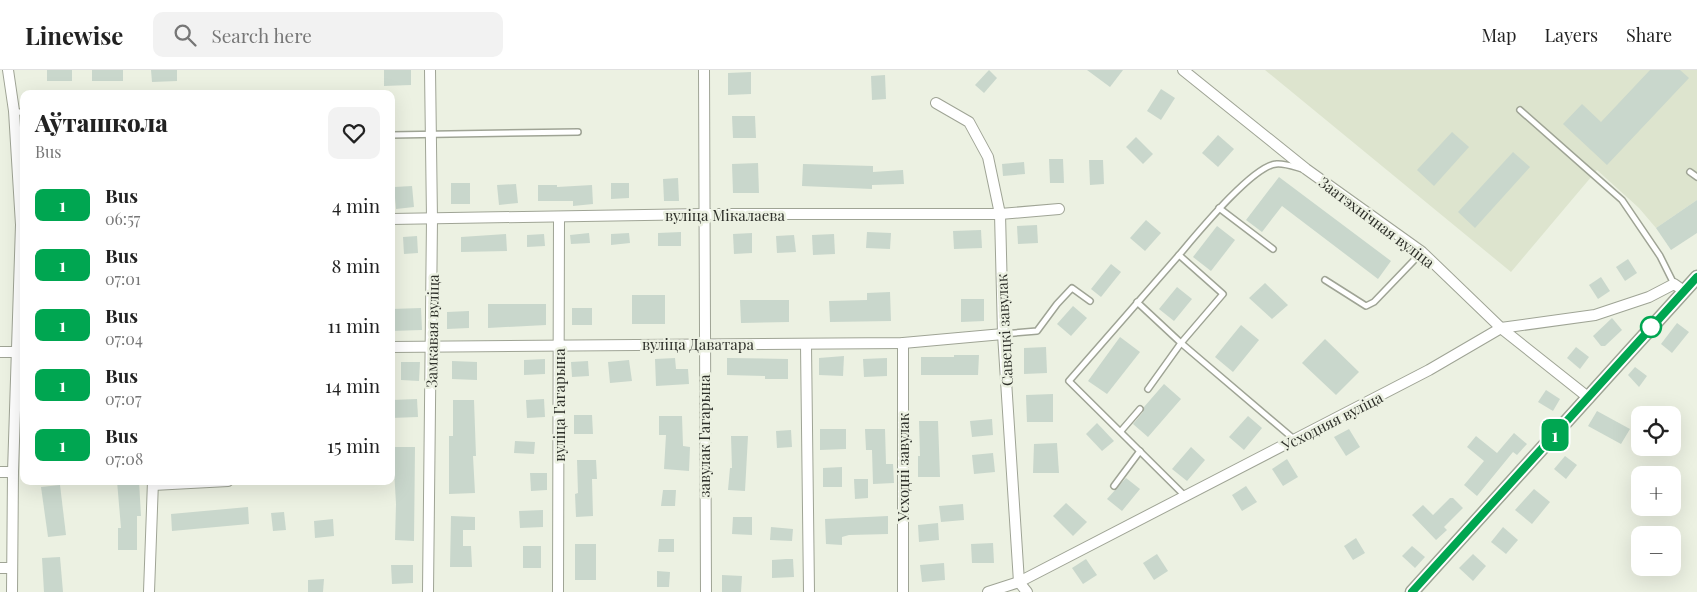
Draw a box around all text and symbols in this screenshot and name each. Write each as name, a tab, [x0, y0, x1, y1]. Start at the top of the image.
search box	[153, 12, 503, 57]
text: Linewise	[25, 19, 123, 51]
icon: search	[171, 21, 199, 49]
text: Search here	[211, 22, 312, 48]
text: Map	[1481, 23, 1516, 47]
text: Layers	[1544, 23, 1598, 47]
text: Share	[1626, 23, 1672, 47]
text: Аўташкола	[35, 106, 168, 138]
button: heart	[328, 107, 380, 159]
text: Bus	[35, 141, 61, 162]
street label: Заатэхнічная вуліца	[1315, 172, 1439, 272]
text: Bus	[105, 182, 138, 208]
text: 4 min	[332, 192, 380, 218]
text: 1	[59, 193, 66, 217]
street label: вуліца Мікалаева	[665, 205, 785, 225]
text: 06:57	[105, 208, 140, 229]
text: Bus	[105, 242, 138, 268]
text: 8 min	[332, 252, 380, 278]
text: 1	[59, 253, 66, 277]
text: 07:01	[105, 268, 141, 289]
street label: Савецкі завулак	[991, 273, 1017, 387]
street label: Замкавая вуліца	[421, 274, 443, 388]
text: Bus	[105, 302, 138, 328]
text: 11 min	[327, 312, 380, 338]
text: 1	[59, 313, 66, 337]
unlabelled marker	[1640, 316, 1662, 338]
text: 07:04	[105, 328, 143, 349]
street label: вуліца Даватара	[642, 334, 754, 354]
street label: вуліца Гагарына	[549, 348, 569, 462]
text: Bus	[105, 362, 138, 388]
text: 14 min	[325, 372, 380, 398]
text: 1	[59, 373, 66, 397]
street label: завулак Гагарына	[694, 374, 714, 497]
street label: Усходняя вуліца	[1277, 387, 1386, 456]
text: 07:07	[105, 388, 141, 409]
map controls	[1631, 406, 1681, 576]
button: locate	[1631, 406, 1681, 456]
street label: Усходні завулак	[893, 412, 913, 522]
line badge: 1	[1539, 419, 1571, 451]
text: Bus	[105, 422, 138, 448]
text: 1	[1552, 423, 1558, 447]
text: 15 min	[327, 432, 380, 458]
text: 1	[59, 433, 66, 457]
text: 07:08	[105, 448, 143, 469]
button: +	[1631, 466, 1681, 516]
button: −	[1631, 526, 1681, 576]

